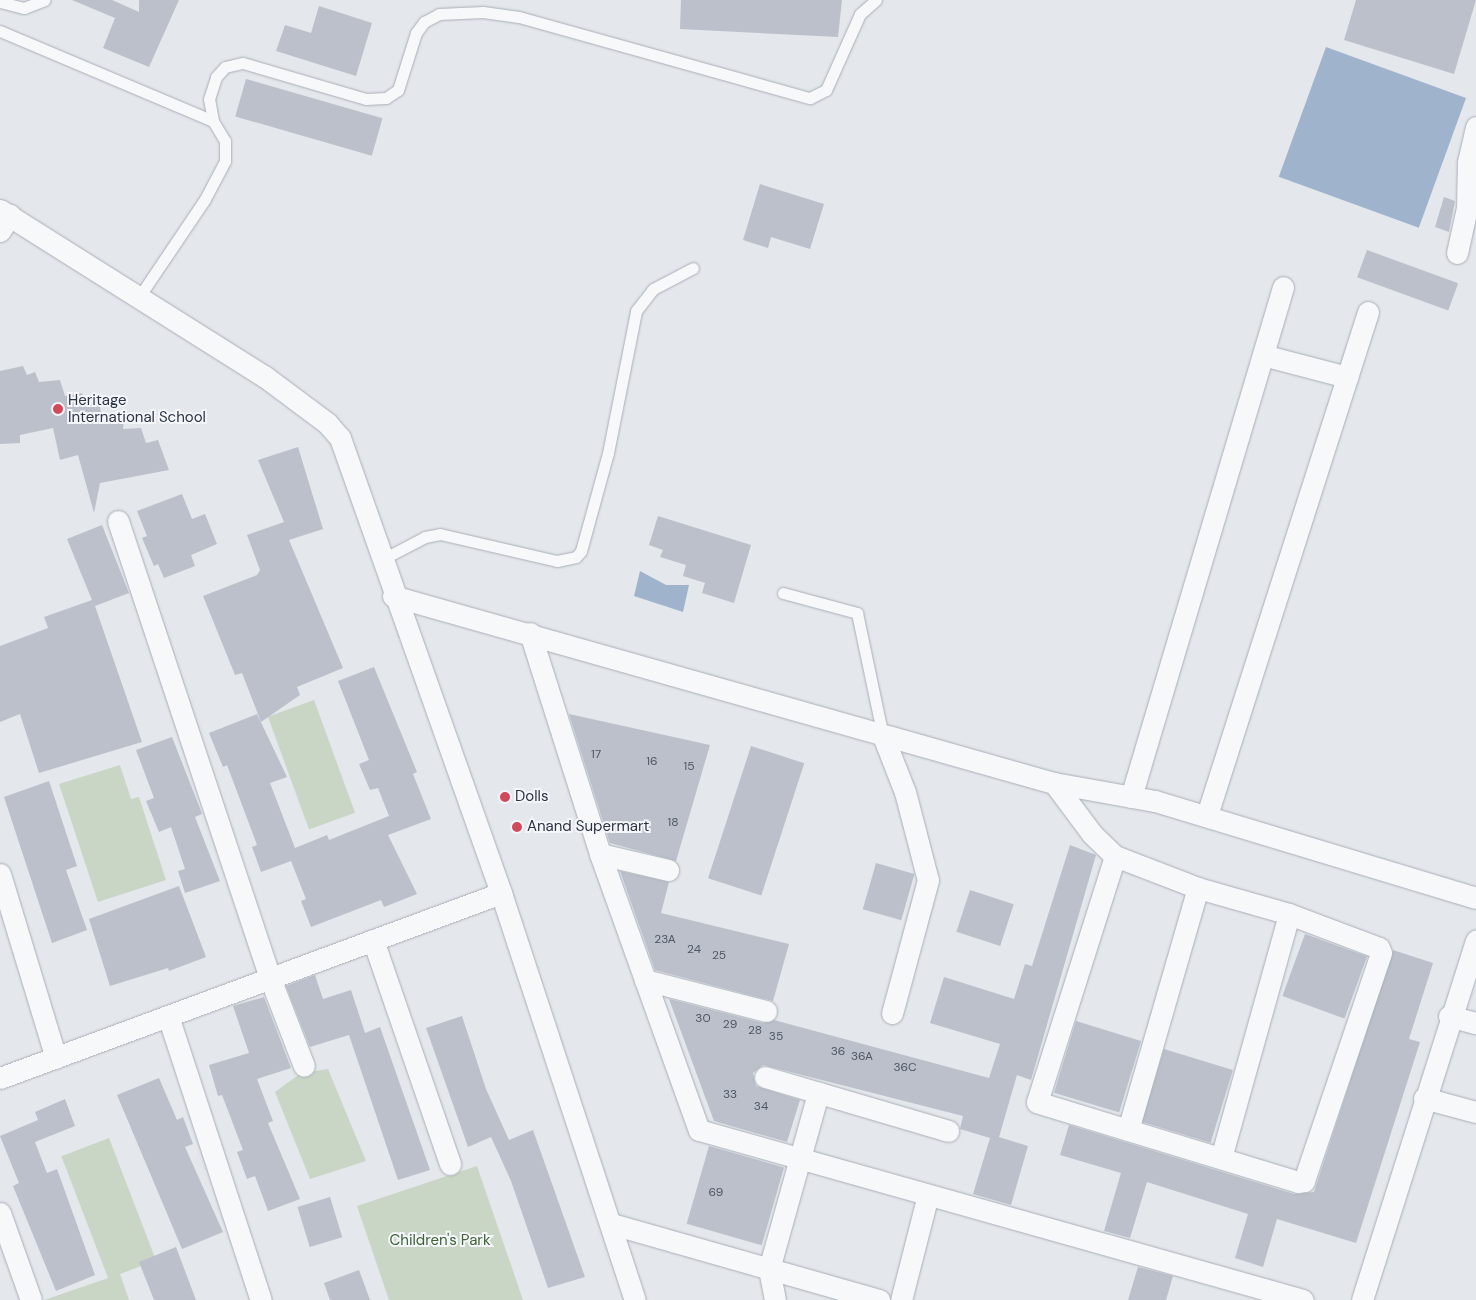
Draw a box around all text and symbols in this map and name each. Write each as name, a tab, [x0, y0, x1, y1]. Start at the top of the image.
place label: Heritage International School	[68, 391, 206, 426]
marker: Heritage International School	[52, 403, 64, 415]
house number: 17	[591, 748, 601, 762]
house number: 16	[646, 755, 658, 769]
house number: 15	[683, 760, 695, 774]
place label: Dolls	[515, 788, 548, 806]
marker: Dolls	[499, 791, 511, 803]
house number: 18	[667, 816, 679, 830]
place label: Anand Supermart	[527, 818, 649, 836]
marker: Anand Supermart	[511, 821, 523, 833]
house number: 23A	[654, 933, 676, 947]
house number: 24	[687, 943, 701, 957]
house number: 25	[712, 949, 726, 963]
house number: 30	[695, 1012, 711, 1026]
house number: 29	[723, 1018, 737, 1032]
house number: 28	[748, 1024, 762, 1038]
house number: 35	[769, 1030, 783, 1044]
house number: 36	[831, 1045, 845, 1059]
house number: 36A	[851, 1050, 873, 1064]
house number: 36C	[893, 1061, 917, 1075]
house number: 33	[723, 1088, 737, 1102]
house number: 34	[754, 1100, 768, 1114]
house number: 69	[709, 1186, 723, 1200]
park label: Children's Park	[390, 1232, 490, 1250]

